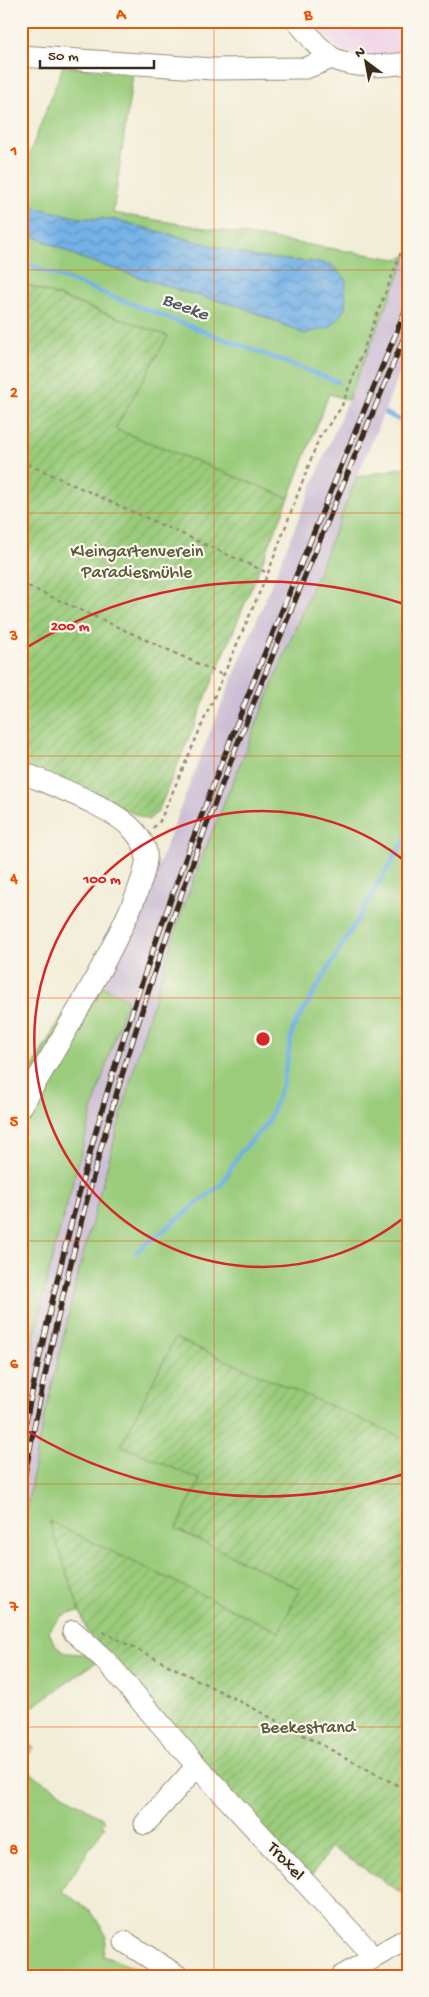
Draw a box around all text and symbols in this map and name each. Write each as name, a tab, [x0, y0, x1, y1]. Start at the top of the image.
text: A	[115, 7, 127, 26]
text: B	[303, 7, 313, 26]
scale bar	[40, 38, 154, 70]
north arrow	[342, 38, 392, 88]
text: N	[352, 43, 369, 63]
text: 50 m	[48, 48, 79, 66]
text: 1	[10, 143, 17, 162]
water label: Beeke	[159, 289, 212, 328]
text: 2	[10, 385, 18, 404]
park label: Kleingartenverein Paradiesmühle	[71, 542, 204, 584]
text: 200 m	[51, 618, 90, 636]
text: 3	[9, 628, 18, 647]
text: 4	[9, 871, 18, 890]
text: 100 m	[82, 871, 121, 889]
centre of rings	[254, 1030, 272, 1048]
text: 5	[10, 1114, 19, 1133]
text: 6	[10, 1356, 19, 1375]
text: 7	[9, 1599, 19, 1618]
park label: Beekestrand	[260, 1718, 357, 1739]
street label: Troxel	[261, 1838, 308, 1886]
text: 8	[10, 1842, 19, 1861]

